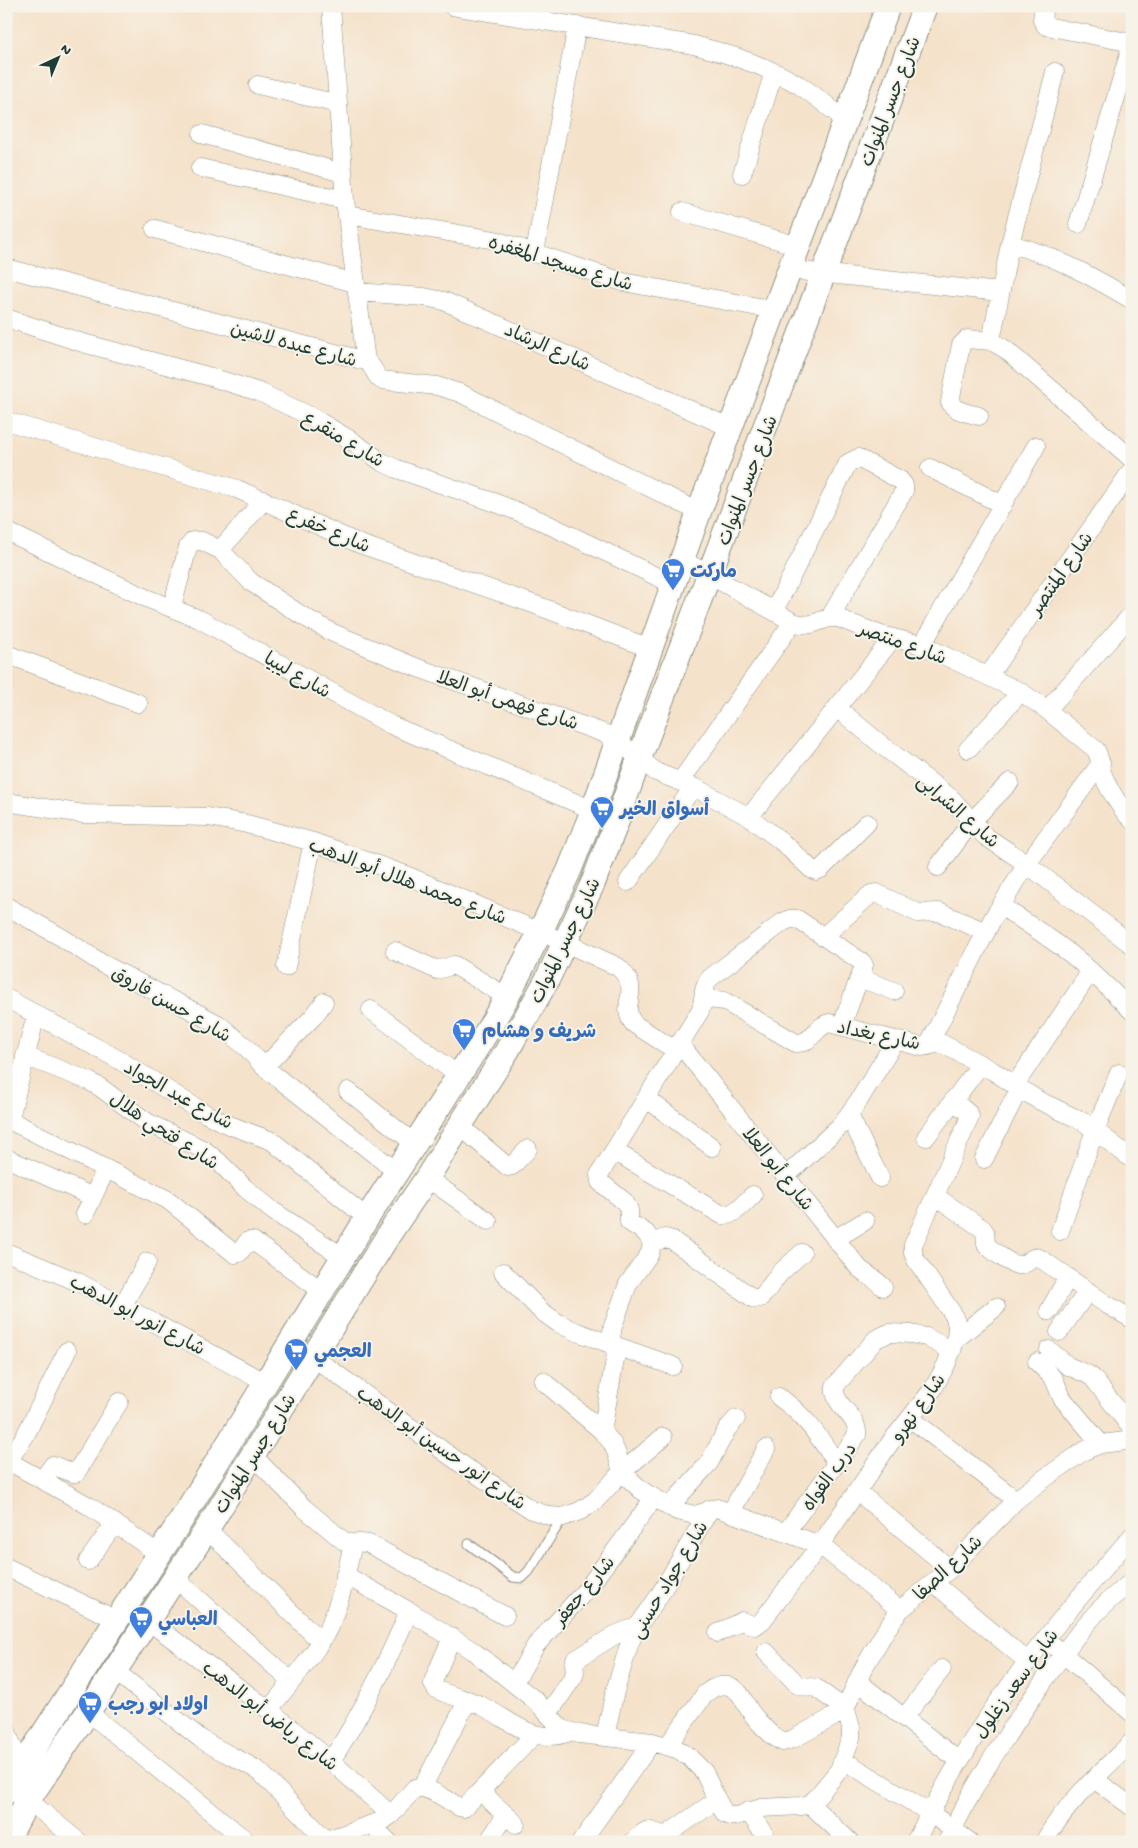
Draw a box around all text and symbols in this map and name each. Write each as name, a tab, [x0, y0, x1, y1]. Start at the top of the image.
north arrow	[32, 32, 82, 82]
street label: شارع جسر المنوات	[857, 34, 928, 171]
text: N	[56, 41, 74, 60]
street label: شارع مسجد المغفره	[485, 232, 635, 298]
street label: شارع عبده لاشين	[227, 318, 359, 374]
street label: شارع الرشاد	[500, 320, 593, 378]
street label: شارع منقرع	[297, 408, 387, 474]
street label: شارع جسر المنوات	[714, 413, 785, 550]
street label: شارع خفرع	[282, 504, 373, 560]
street label: شارع المنتصر	[1025, 529, 1100, 623]
supermarket icon: ماركت	[660, 557, 686, 591]
place label: ماركت	[690, 562, 737, 585]
street label: شارع منتصر	[853, 618, 949, 672]
street label: شارع ليبيا	[259, 649, 334, 705]
street label: شارع فهمى أبو العلا	[433, 665, 582, 737]
street label: شارع الشرابى	[911, 771, 1003, 855]
supermarket icon: أسواق الخير	[589, 795, 615, 829]
place label: أسواق الخير	[618, 797, 710, 823]
street label: شارع محمد هلال أبو الدهب	[305, 833, 510, 932]
street label: شارع جسر المنوات	[527, 875, 608, 1008]
street label: شارع حسن فاروق	[106, 963, 234, 1050]
supermarket icon: شريف و هشام	[451, 1017, 477, 1051]
street label: شارع بغداد	[834, 1017, 922, 1057]
place label: شريف و هشام	[482, 1022, 596, 1045]
street label: شارع عبد الجواد	[119, 1058, 236, 1136]
street label: شارع فتحي هلال	[103, 1089, 222, 1179]
street label: شارع أبو العلا	[736, 1123, 818, 1217]
street label: شارع انور ابو الدهب	[65, 1272, 208, 1362]
supermarket icon: العجمي	[283, 1337, 309, 1371]
place label: العجمي	[314, 1342, 372, 1367]
street label: شارع نهرو	[886, 1370, 952, 1449]
street label: شارع انور حسين أبو الدهب	[351, 1381, 530, 1517]
street label: شارع جسر المنوات	[211, 1390, 303, 1519]
street label: درب الفواه	[798, 1439, 863, 1517]
street label: شارع جواد حسنى	[627, 1518, 715, 1644]
street label: شارع الصفا	[910, 1532, 989, 1607]
street label: شارع جعفر	[549, 1553, 621, 1633]
supermarket icon: العباسي	[128, 1605, 154, 1639]
place label: العباسي	[158, 1610, 218, 1635]
street label: شارع سعد زغلول	[970, 1626, 1065, 1744]
street label: شارع رياض أبو الدهب	[196, 1656, 343, 1778]
supermarket icon: اولاد ابو رجب	[77, 1690, 103, 1724]
place label: اولاد ابو رجب	[108, 1695, 208, 1718]

